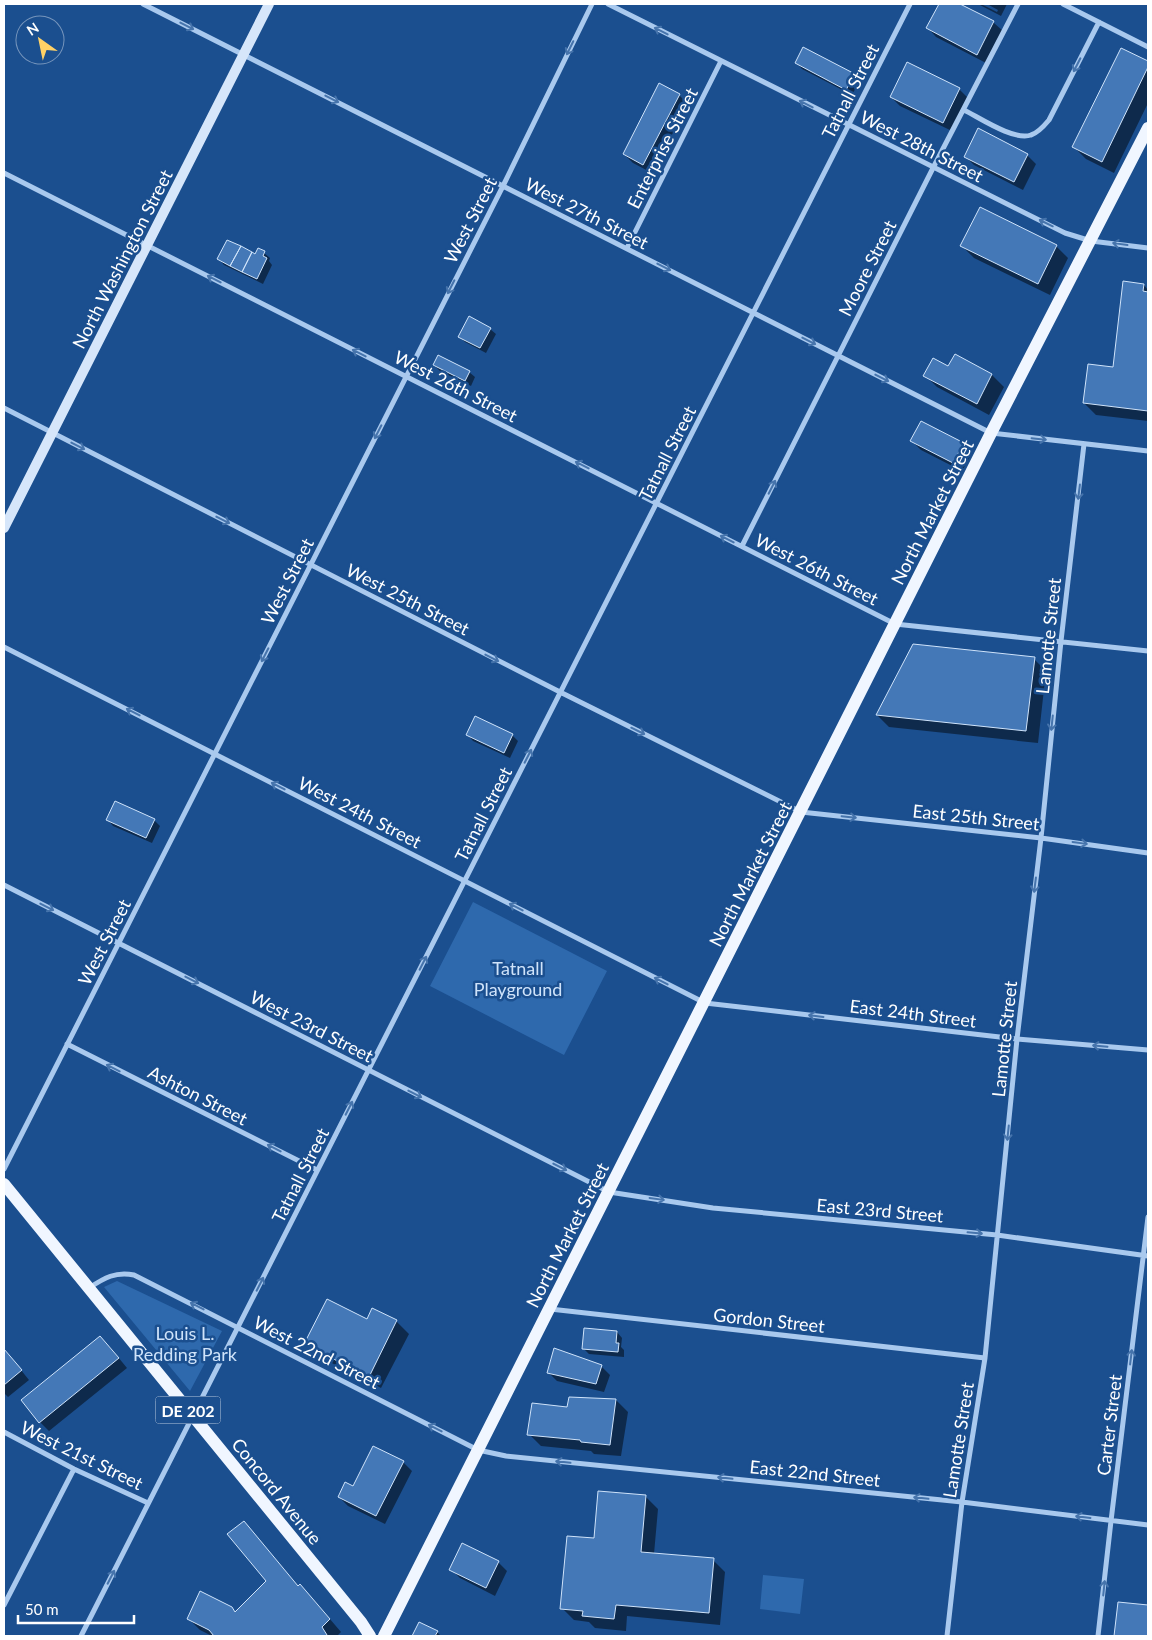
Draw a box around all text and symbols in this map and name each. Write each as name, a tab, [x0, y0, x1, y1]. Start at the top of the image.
north arrow	[15, 15, 65, 65]
text: N	[23, 19, 42, 39]
one-way arrow	[179, 21, 194, 31]
one-way arrow	[654, 25, 669, 35]
street label: Tatnall Street	[817, 39, 884, 142]
one-way arrow	[565, 40, 575, 55]
one-way arrow	[1072, 58, 1082, 73]
street label: Enterprise Street	[622, 83, 702, 212]
one-way arrow	[324, 94, 339, 104]
one-way arrow	[799, 98, 814, 108]
street label: West 28th Street	[857, 105, 988, 187]
street label: North Washington Street	[67, 165, 177, 352]
street label: West 27th Street	[522, 172, 653, 254]
street label: West Street	[439, 173, 501, 267]
street label: Moore Street	[833, 216, 901, 320]
one-way arrow	[1039, 218, 1054, 227]
one-way arrow	[1112, 239, 1128, 249]
one-way arrow	[656, 263, 671, 272]
one-way arrow	[207, 274, 222, 283]
one-way arrow	[446, 279, 455, 294]
one-way arrow	[801, 337, 816, 346]
street label: West 26th Street	[391, 345, 522, 427]
one-way arrow	[352, 347, 367, 357]
one-way arrow	[874, 374, 889, 383]
street label: Tatnall Street	[634, 401, 701, 504]
one-way arrow	[373, 424, 382, 439]
one-way arrow	[1031, 434, 1047, 444]
street label: North Market Street	[886, 435, 978, 588]
one-way arrow	[71, 441, 86, 451]
one-way arrow	[575, 460, 590, 469]
one-way arrow	[768, 480, 777, 495]
one-way arrow	[1073, 484, 1083, 500]
one-way arrow	[215, 516, 230, 525]
street label: West 26th Street	[752, 528, 883, 610]
street label: West Street	[256, 534, 318, 628]
one-way arrow	[720, 534, 735, 543]
street label: West 25th Street	[343, 558, 474, 640]
street label: Lamotte Street	[1031, 576, 1065, 695]
one-way arrow	[259, 647, 269, 662]
one-way arrow	[485, 653, 500, 663]
one-way arrow	[126, 707, 141, 716]
one-way arrow	[1047, 715, 1057, 731]
one-way arrow	[630, 726, 645, 736]
one-way arrow	[523, 748, 533, 763]
street label: Tatnall Street	[450, 762, 517, 865]
street label: West 24th Street	[295, 771, 426, 853]
one-way arrow	[271, 781, 286, 790]
street label: North Market Street	[704, 797, 796, 950]
street label: East 25th Street	[911, 799, 1041, 835]
one-way arrow	[841, 813, 857, 822]
one-way arrow	[1072, 838, 1088, 848]
one-way arrow	[1030, 876, 1040, 892]
street label: West Street	[73, 895, 135, 989]
one-way arrow	[509, 902, 524, 911]
one-way arrow	[39, 903, 54, 912]
one-way arrow	[419, 956, 428, 971]
park label: Tatnall Playground	[474, 957, 562, 1000]
one-way arrow	[184, 976, 199, 985]
one-way arrow	[654, 976, 669, 985]
street label: Lamotte Street	[987, 979, 1021, 1098]
street label: West 23rd Street	[247, 986, 378, 1067]
street label: East 24th Street	[848, 994, 978, 1032]
one-way arrow	[809, 1011, 825, 1021]
one-way arrow	[1092, 1041, 1108, 1050]
street label: Ashton Street	[145, 1061, 252, 1130]
one-way arrow	[106, 1062, 121, 1072]
one-way arrow	[407, 1090, 422, 1099]
one-way arrow	[344, 1100, 354, 1115]
street label: Tatnall Street	[267, 1123, 334, 1226]
one-way arrow	[1003, 1125, 1013, 1141]
one-way arrow	[267, 1143, 282, 1152]
street label: North Market Street	[521, 1158, 613, 1311]
one-way arrow	[552, 1163, 567, 1172]
street label: East 23rd Street	[816, 1193, 945, 1227]
one-way arrow	[649, 1195, 665, 1205]
one-way arrow	[967, 1228, 983, 1237]
one-way arrow	[255, 1276, 265, 1291]
one-way arrow	[189, 1301, 204, 1311]
street label: Gordon Street	[712, 1303, 826, 1337]
street label: West 22nd Street	[250, 1311, 384, 1394]
park label: Louis L. Redding Park	[133, 1322, 238, 1365]
one-way arrow	[1126, 1349, 1136, 1365]
street label: Carter Street	[1092, 1373, 1126, 1477]
street label: Lamotte Street	[938, 1380, 978, 1499]
road number: DE 202	[156, 1396, 220, 1424]
street label: West 21st Street	[17, 1416, 147, 1494]
one-way arrow	[428, 1423, 443, 1432]
street label: Concord Avenue	[227, 1433, 327, 1549]
street label: East 22nd Street	[749, 1455, 882, 1491]
one-way arrow	[555, 1457, 571, 1467]
one-way arrow	[717, 1473, 733, 1483]
one-way arrow	[913, 1493, 929, 1503]
one-way arrow	[1075, 1512, 1091, 1522]
one-way arrow	[106, 1570, 116, 1585]
one-way arrow	[1099, 1580, 1109, 1596]
scale bar	[18, 1592, 134, 1624]
text: 50 m	[25, 1600, 59, 1618]

